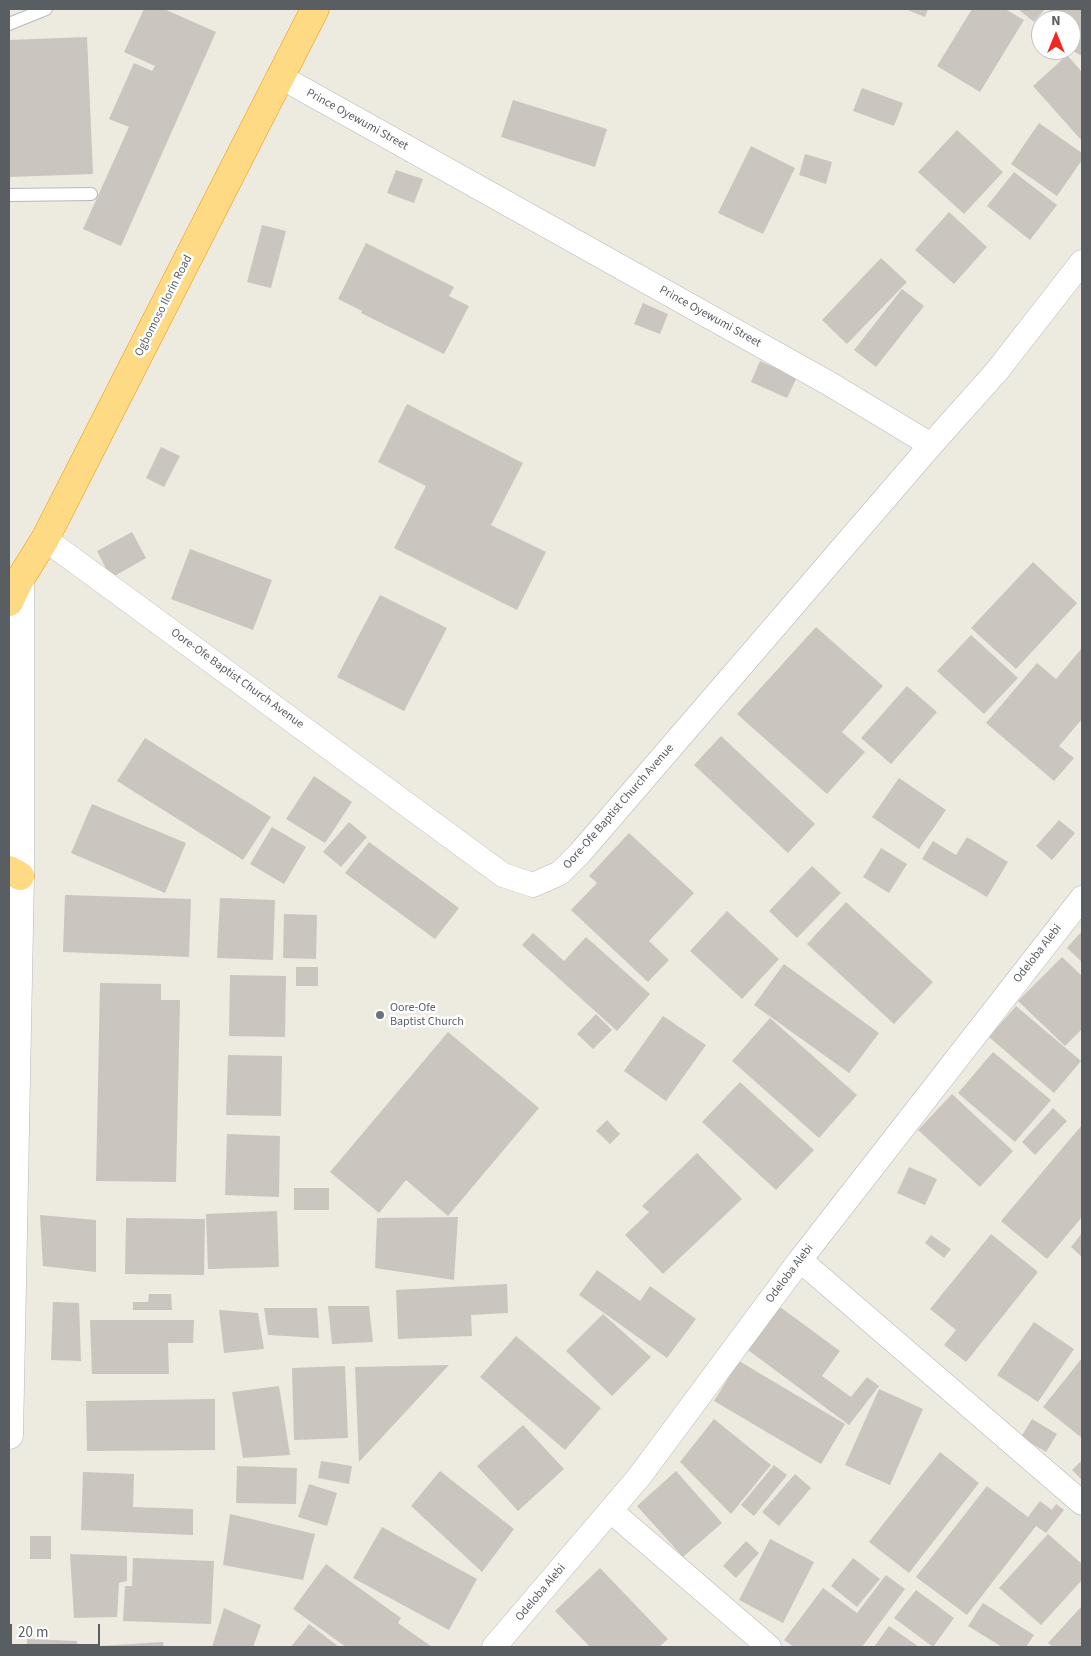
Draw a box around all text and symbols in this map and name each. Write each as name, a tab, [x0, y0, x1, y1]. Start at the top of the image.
north arrow	[1031, 10, 1081, 60]
text: N	[1051, 11, 1061, 31]
street label: Prince Oyewumi Street	[304, 86, 410, 154]
street label: Ogbomoso Ilorin Road	[132, 253, 196, 359]
street label: Prince Oyewumi Street	[657, 283, 763, 351]
street label: Oore-Ofe Baptist Church Avenue	[168, 626, 306, 732]
street label: Oore-Ofe Baptist Church Avenue	[561, 741, 677, 873]
street label: Odeloba Alebi	[1011, 922, 1065, 986]
place label: Oore-Ofe Baptist Church	[390, 1001, 464, 1029]
marker: Oore-Ofe Baptist Church	[374, 1009, 386, 1021]
street label: Odeloba Alebi	[763, 1242, 817, 1306]
street label: Odeloba Alebi	[513, 1561, 569, 1625]
scale bar	[12, 1614, 102, 1646]
text: 20 m	[18, 1622, 48, 1643]

